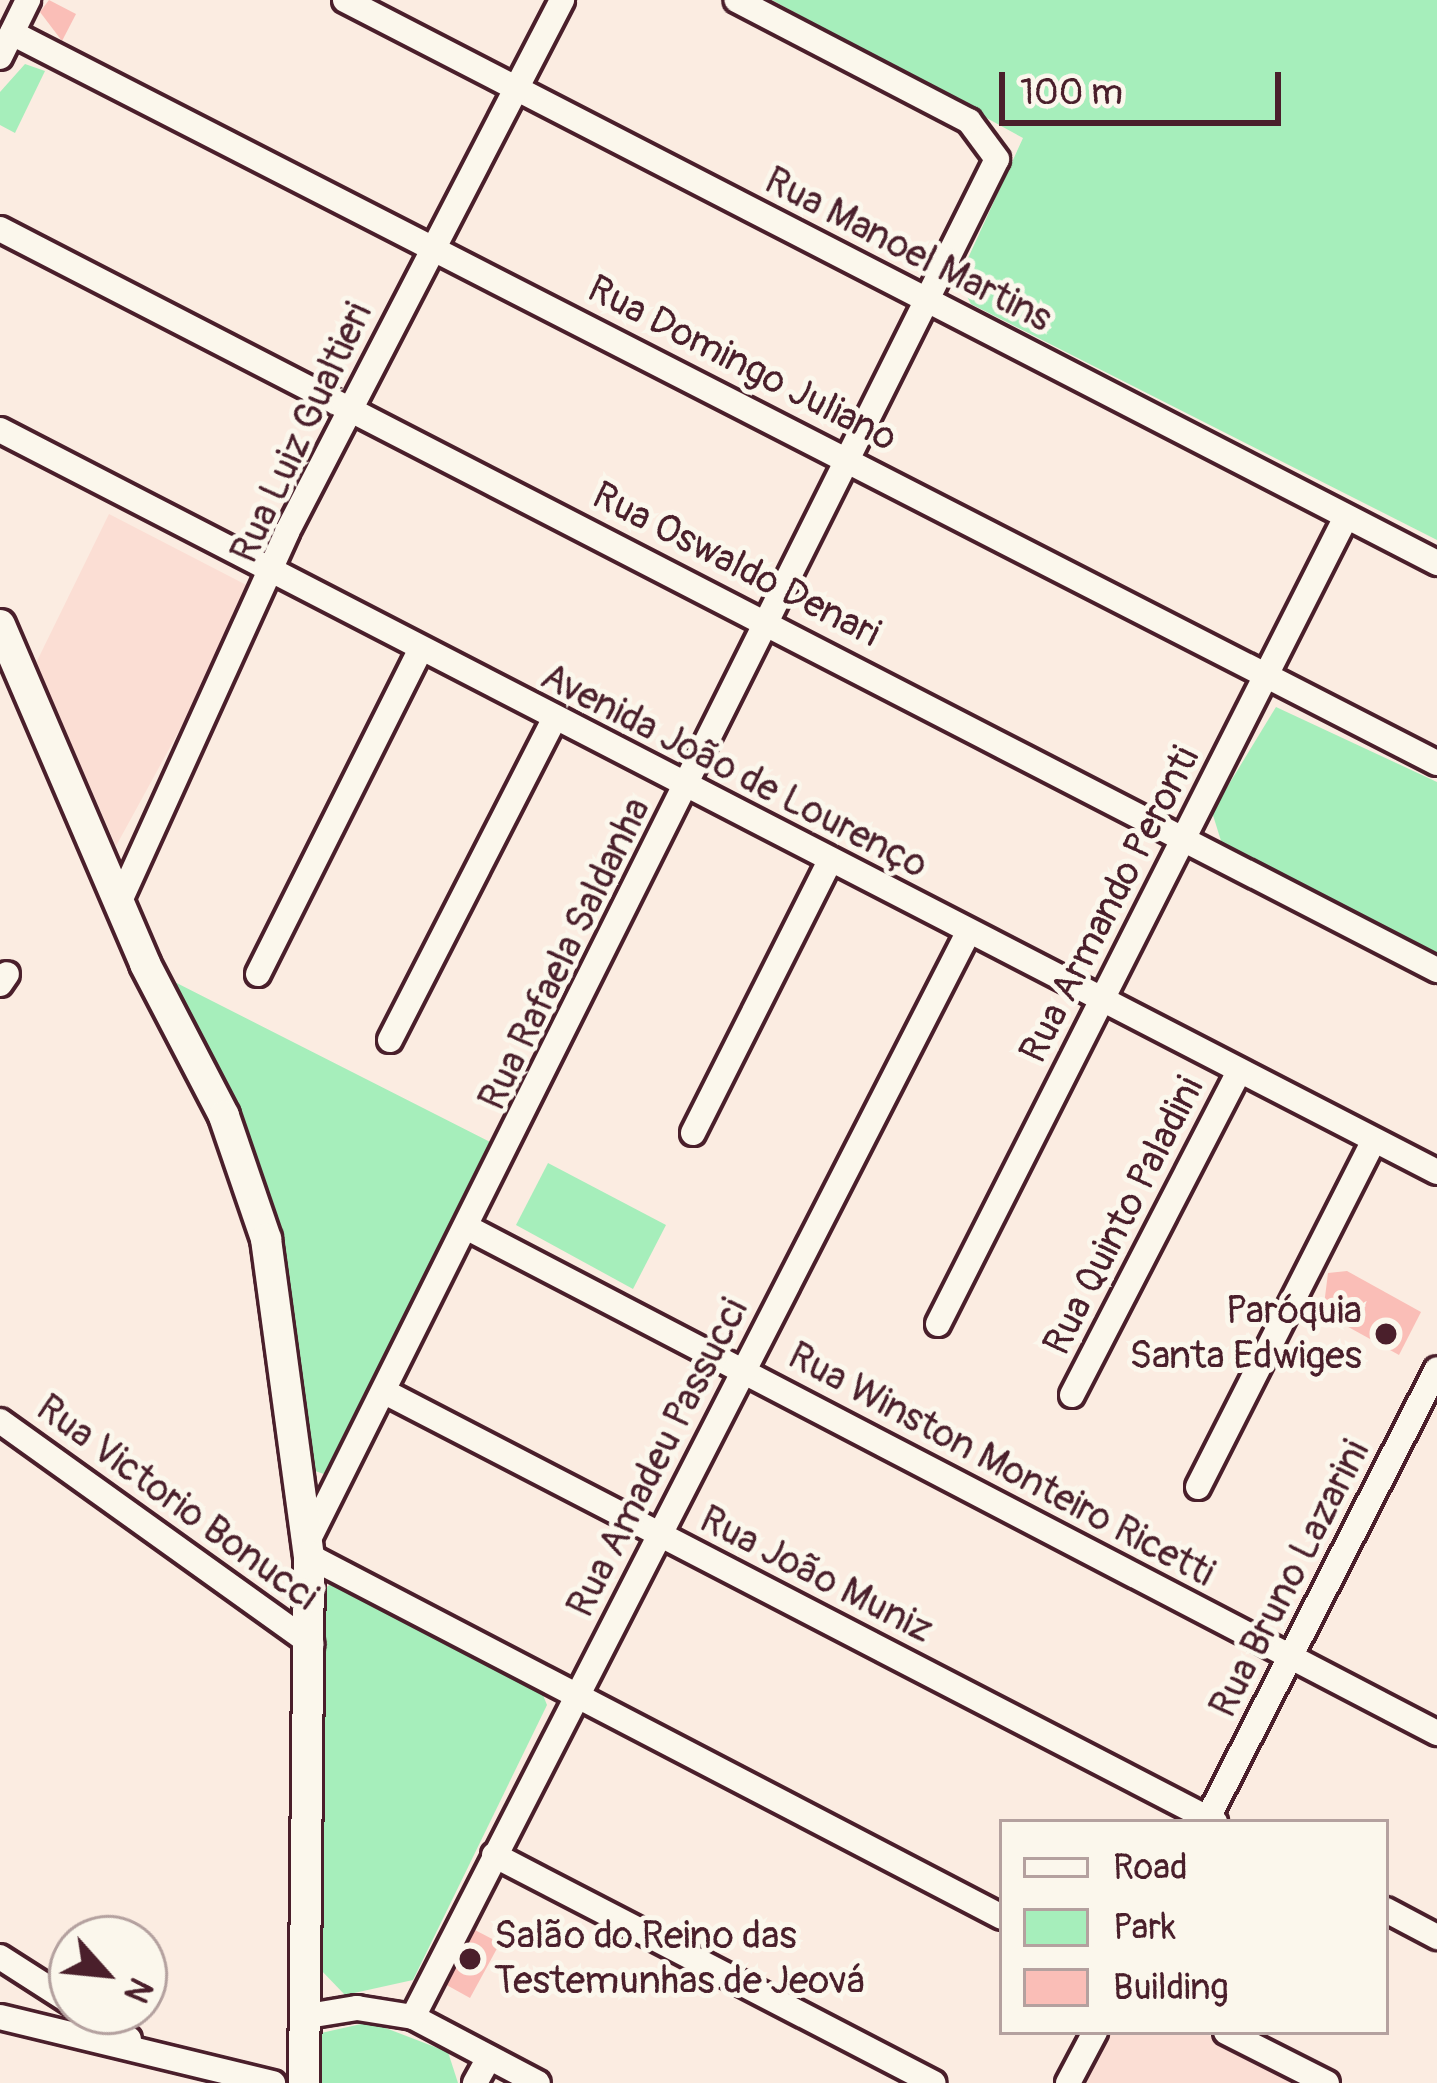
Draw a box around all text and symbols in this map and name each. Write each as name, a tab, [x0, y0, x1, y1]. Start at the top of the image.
scale bar	[1005, 48, 1287, 122]
text: 100 m	[1020, 70, 1123, 115]
street label: Rua Manoel Martins	[757, 157, 1059, 343]
street label: Rua Domingo Juliano	[580, 266, 904, 462]
street label: Rua Luiz Gualtieri	[221, 295, 383, 571]
street label: Rua Oswaldo Denari	[584, 472, 888, 658]
street label: Avenida João de Lourenço	[533, 653, 935, 889]
street label: Rua Armando Peronti	[1010, 739, 1210, 1071]
street label: Rua Rafaela Saldanha	[469, 790, 661, 1118]
street label: Rua Quinto Paladini	[1034, 1069, 1214, 1363]
place label: Paróquia Santa Edwiges	[1129, 1289, 1362, 1380]
street label: Rua Amadeu Passucci	[557, 1291, 759, 1625]
marker: Paróquia Santa Edwiges	[1373, 1321, 1399, 1347]
street label: Rua Winston Monteiro Ricetti	[780, 1333, 1222, 1597]
street label: Rua Victorio Bonucci	[27, 1385, 327, 1621]
street label: Rua Bruno Lazarini	[1200, 1433, 1380, 1725]
street label: Rua João Muniz	[692, 1496, 940, 1654]
legend	[999, 1819, 1389, 2035]
text: Road	[1113, 1845, 1188, 1890]
text: Park	[1113, 1905, 1176, 1950]
place label: Salão do Reino das Testemunhas de Jeová	[494, 1914, 865, 2005]
north arrow	[48, 1915, 168, 2035]
marker: Salão do Reino das Testemunhas de Jeová	[457, 1946, 483, 1972]
text: Building	[1113, 1965, 1229, 2010]
text: N	[115, 1971, 161, 2009]

